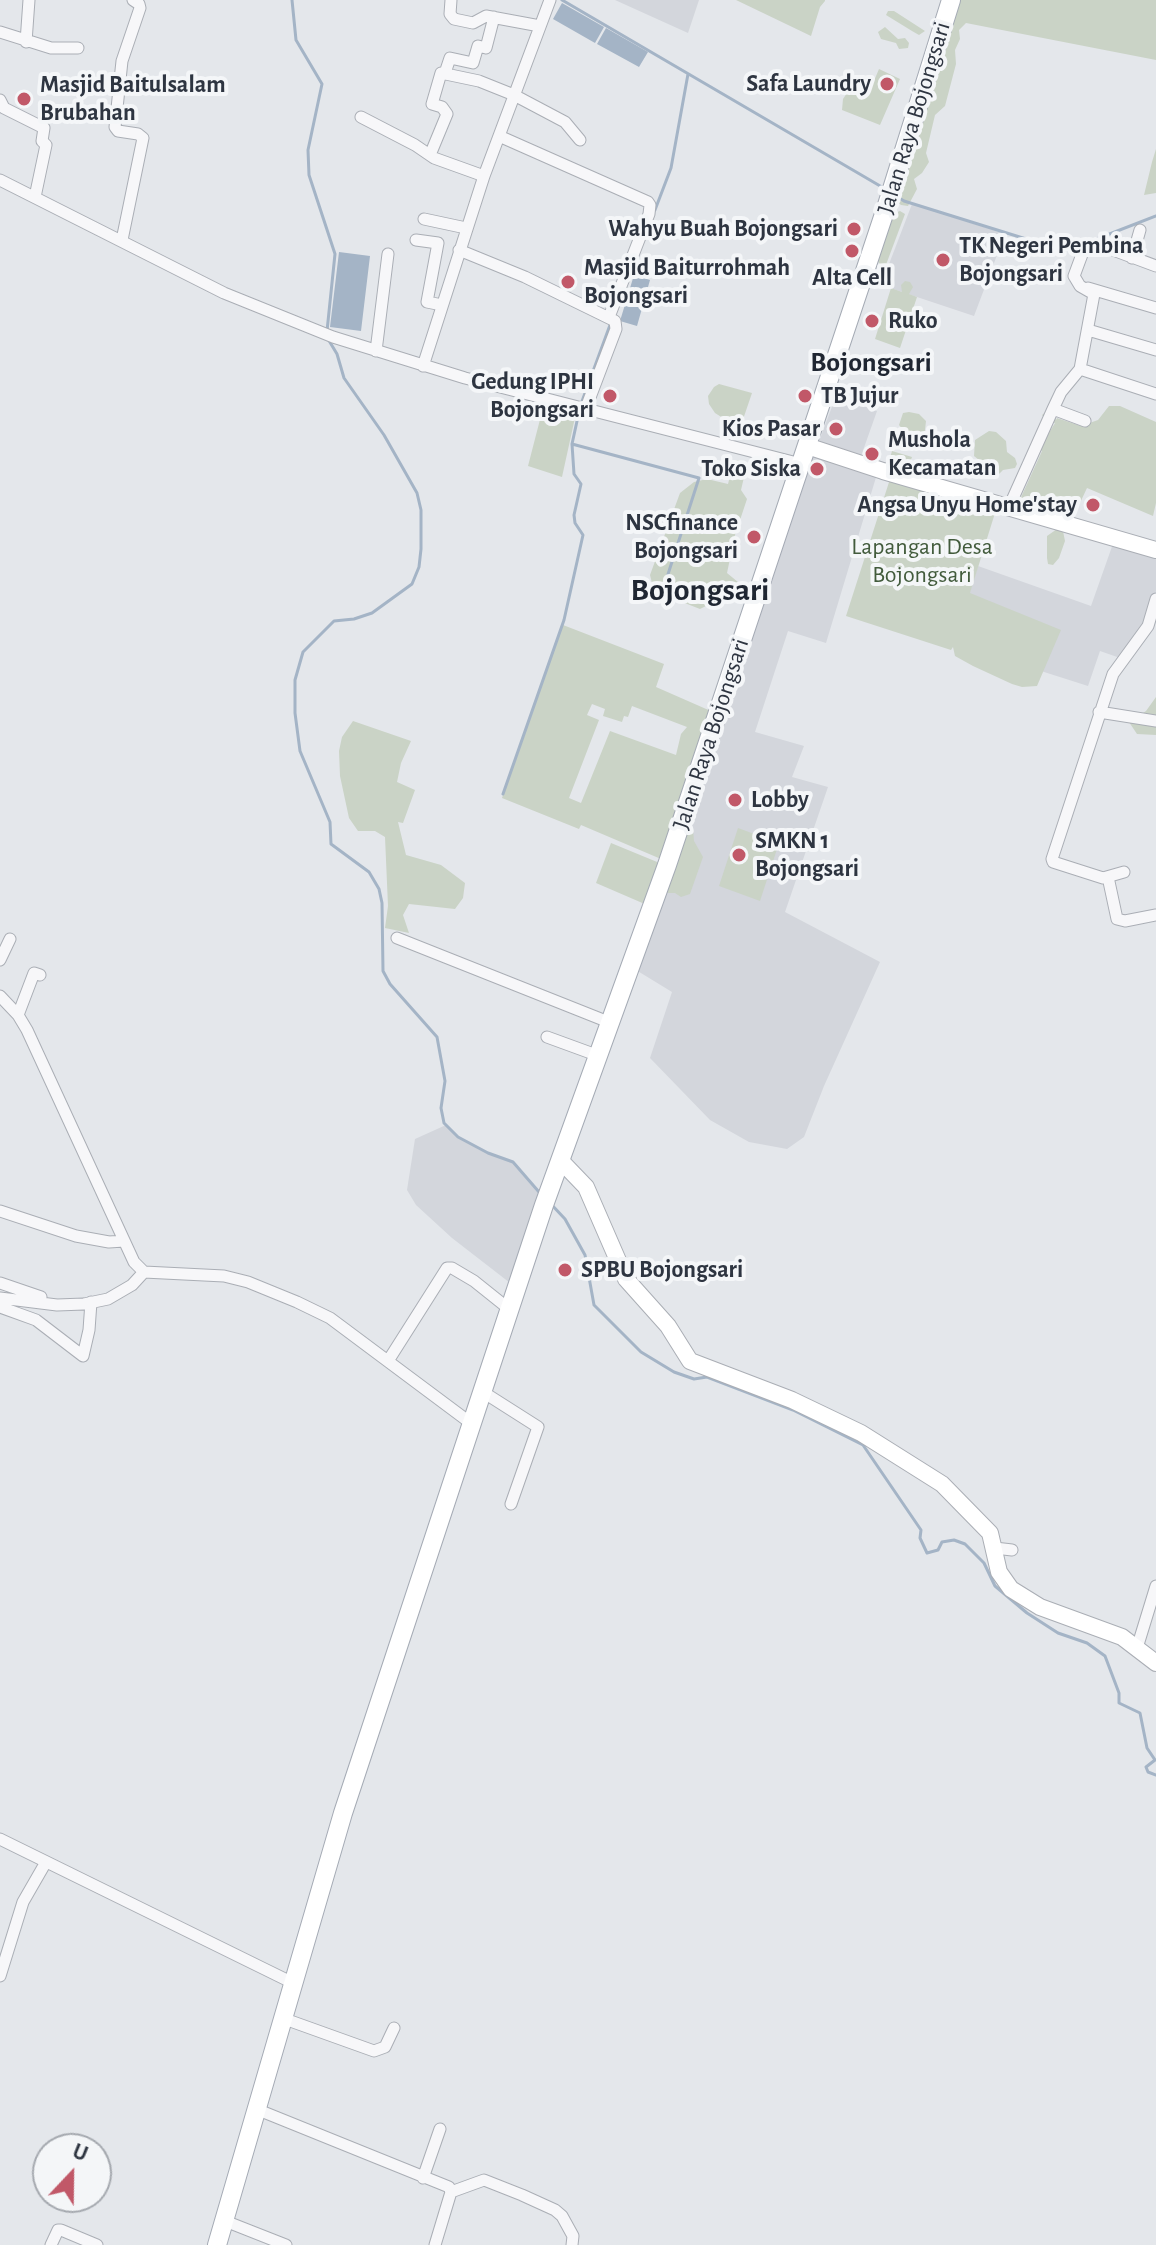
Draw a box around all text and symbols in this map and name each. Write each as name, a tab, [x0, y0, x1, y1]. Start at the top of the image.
street label: Jalan Raya Bojongsari	[871, 18, 957, 218]
place label: Safa Laundry	[746, 70, 871, 98]
place label: Masjid Baitulsalam Brubahan	[40, 71, 225, 127]
marker: Safa Laundry	[878, 75, 896, 93]
marker: Masjid Baitulsalam Brubahan	[15, 90, 33, 108]
place label: Wahyu Buah Bojongsari	[608, 215, 838, 243]
marker: Wahyu Buah Bojongsari	[845, 220, 863, 238]
place label: TK Negeri Pembina Bojongsari	[959, 232, 1144, 288]
marker: Alta Cell	[843, 242, 861, 260]
marker: TK Negeri Pembina Bojongsari	[934, 251, 952, 269]
place label: Masjid Baiturrohmah Bojongsari	[584, 254, 790, 310]
place label: Alta Cell	[812, 264, 892, 292]
marker: Masjid Baiturrohmah Bojongsari	[559, 273, 577, 291]
place label: Ruko	[888, 307, 938, 335]
marker: Ruko	[863, 312, 881, 330]
district label: Bojongsari	[810, 346, 932, 380]
place label: Gedung IPHI Bojongsari	[471, 368, 594, 424]
place label: TB Jujur	[821, 382, 898, 410]
marker: Gedung IPHI Bojongsari	[601, 387, 619, 405]
marker: TB Jujur	[796, 387, 814, 405]
place label: Kios Pasar	[722, 415, 820, 443]
marker: Kios Pasar	[827, 420, 845, 438]
place label: Mushola Kecamatan	[888, 426, 996, 482]
marker: Mushola Kecamatan	[863, 445, 881, 463]
place label: Toko Siska	[701, 455, 801, 483]
marker: Toko Siska	[808, 460, 826, 478]
place label: Angsa Unyu Home'stay	[857, 491, 1077, 519]
marker: Angsa Unyu Home'stay	[1084, 496, 1102, 514]
place label: NSCfinance Bojongsari	[625, 509, 738, 565]
marker: NSCfinance Bojongsari	[745, 528, 763, 546]
park label: Lapangan Desa Bojongsari	[851, 533, 993, 589]
district label: Bojongsari	[631, 571, 769, 609]
street label: Jalan Raya Bojongsari	[666, 635, 756, 833]
place label: Lobby	[751, 786, 809, 814]
marker: Lobby	[726, 791, 744, 809]
place label: SMKN 1 Bojongsari	[755, 827, 859, 883]
marker: SMKN 1 Bojongsari	[730, 846, 748, 864]
place label: SPBU Bojongsari	[581, 1256, 743, 1284]
marker: SPBU Bojongsari	[556, 1261, 574, 1279]
north arrow	[32, 2133, 112, 2213]
text: U	[70, 2140, 91, 2165]

